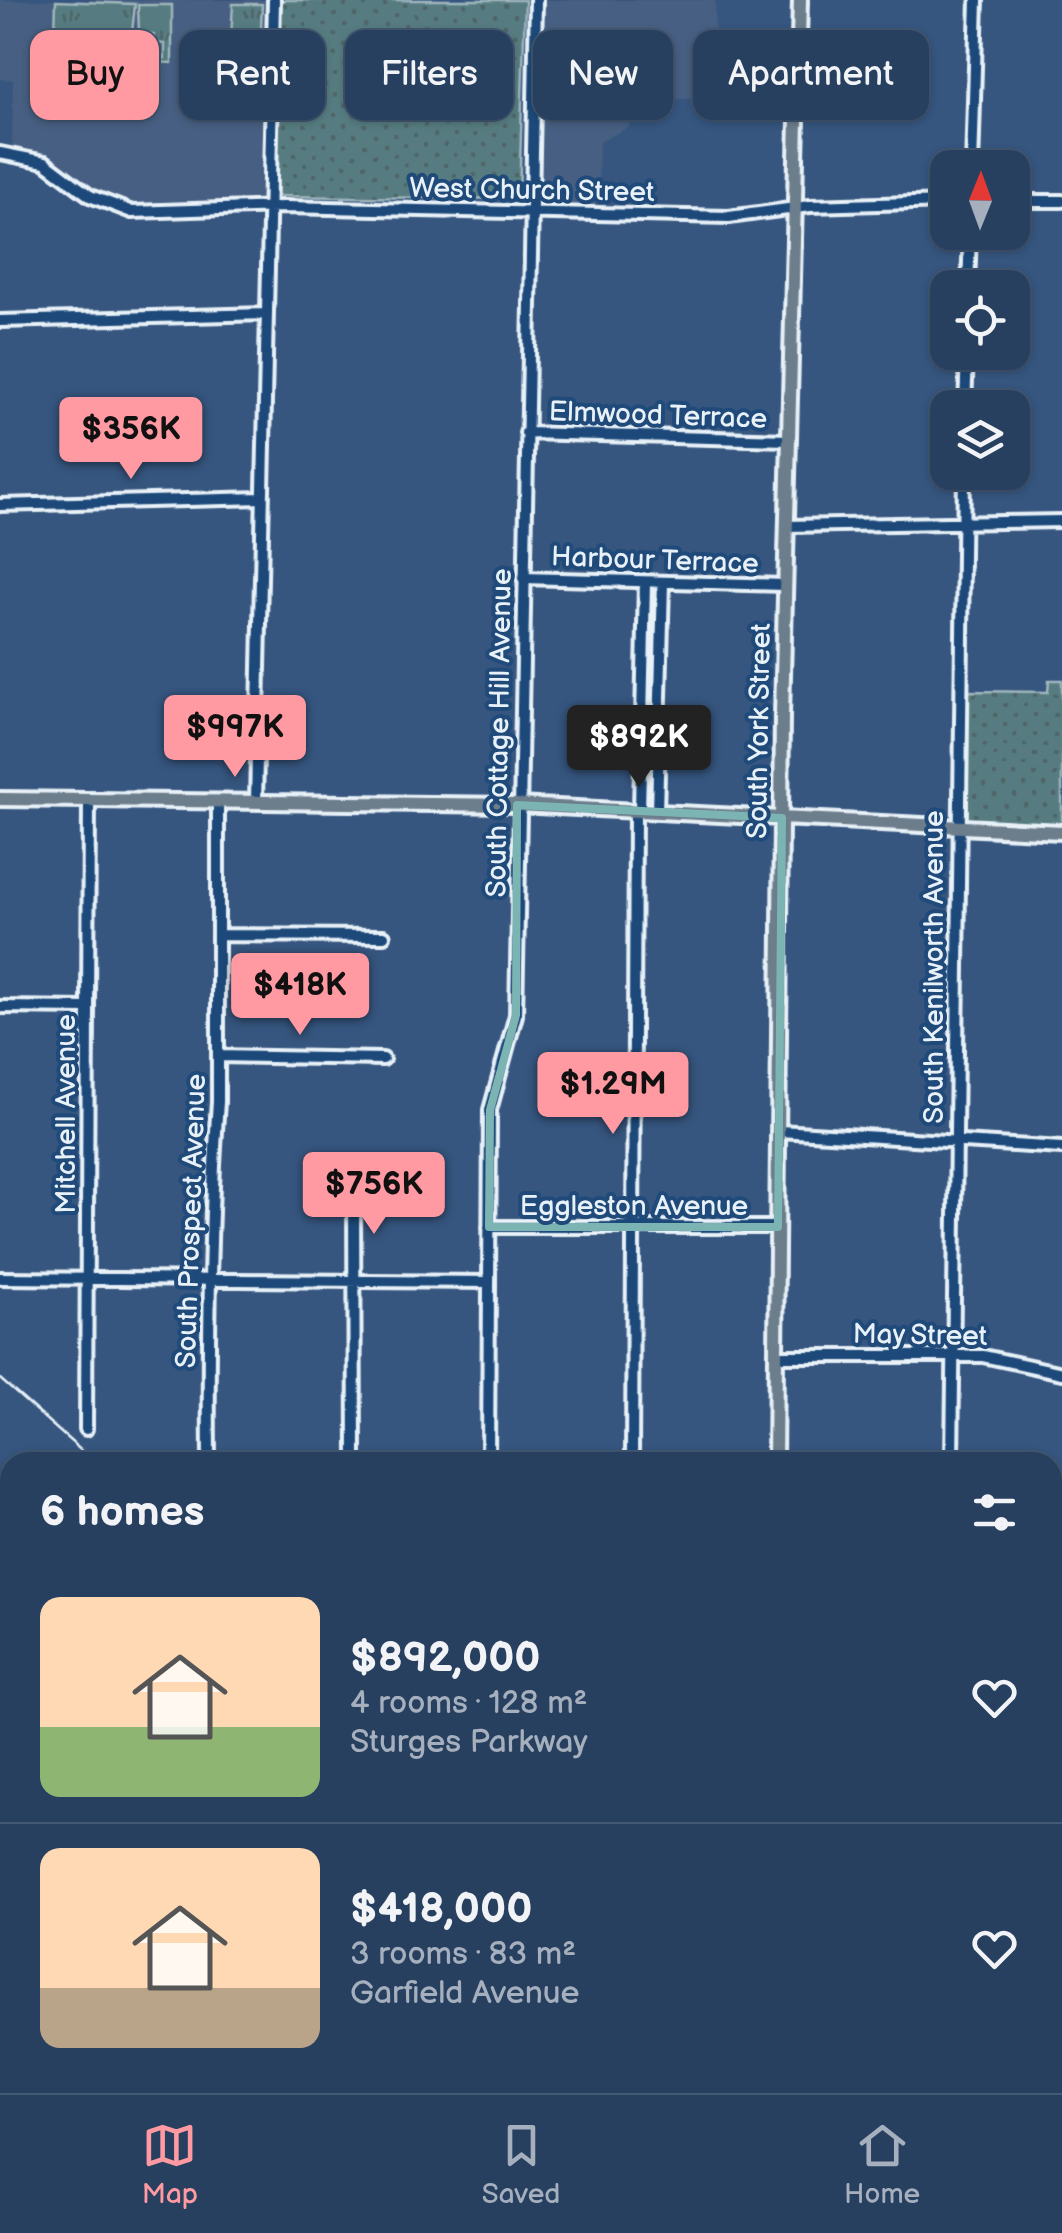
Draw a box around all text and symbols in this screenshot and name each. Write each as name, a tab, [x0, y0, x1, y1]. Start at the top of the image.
chip: Buy	[30, 30, 159, 120]
chip: Rent	[179, 30, 325, 120]
chip: Filters	[345, 30, 513, 120]
chip: New	[533, 30, 673, 120]
chip: Apartment	[693, 30, 929, 120]
north arrow	[930, 150, 1030, 250]
map controls	[930, 150, 1030, 490]
street label: West Church Street	[409, 172, 655, 209]
button: locate	[930, 270, 1030, 370]
button: layers	[930, 390, 1030, 490]
street label: Elmwood Terrace	[548, 395, 768, 436]
pin: $356K	[61, 397, 201, 482]
text: $356K	[81, 410, 181, 449]
street label: Harbour Terrace	[551, 540, 759, 581]
street label: South Cottage Hill Avenue	[480, 568, 519, 898]
street label: South York Street	[741, 623, 778, 839]
pin: $997K	[165, 695, 305, 780]
pin: $892K	[569, 705, 709, 790]
text: $997K	[186, 708, 284, 747]
text: $892K	[589, 718, 689, 757]
street label: South Kenilworth Avenue	[918, 810, 951, 1124]
pin: $418K	[230, 953, 370, 1038]
text: $418K	[253, 966, 347, 1005]
street label: Mitchell Avenue	[50, 1014, 83, 1214]
pin: $1.29M	[532, 1052, 694, 1137]
text: $1.29M	[559, 1065, 667, 1104]
street label: South Prospect Avenue	[170, 1073, 213, 1369]
pin: $756K	[304, 1152, 444, 1237]
text: $756K	[325, 1165, 423, 1204]
street label: Eggleston Avenue	[520, 1190, 748, 1223]
street label: May Street	[852, 1318, 988, 1353]
icon: filters	[967, 1485, 1022, 1540]
text: 6 homes	[40, 1487, 204, 1538]
text: $892,000	[350, 1633, 541, 1684]
icon: home	[120, 1637, 240, 1757]
icon: heart	[967, 1670, 1022, 1725]
text: 4 rooms · 128 m²	[350, 1684, 587, 1723]
text: Sturges Parkway	[350, 1723, 588, 1762]
text: $418,000	[350, 1884, 532, 1935]
icon: home	[120, 1888, 240, 2008]
icon: heart	[967, 1921, 1022, 1976]
text: 3 rooms · 83 m²	[350, 1935, 576, 1974]
text: Garfield Avenue	[350, 1974, 579, 2013]
tab: Map	[142, 2118, 198, 2211]
tab: Saved	[482, 2118, 560, 2211]
tab: Home	[844, 2118, 920, 2211]

